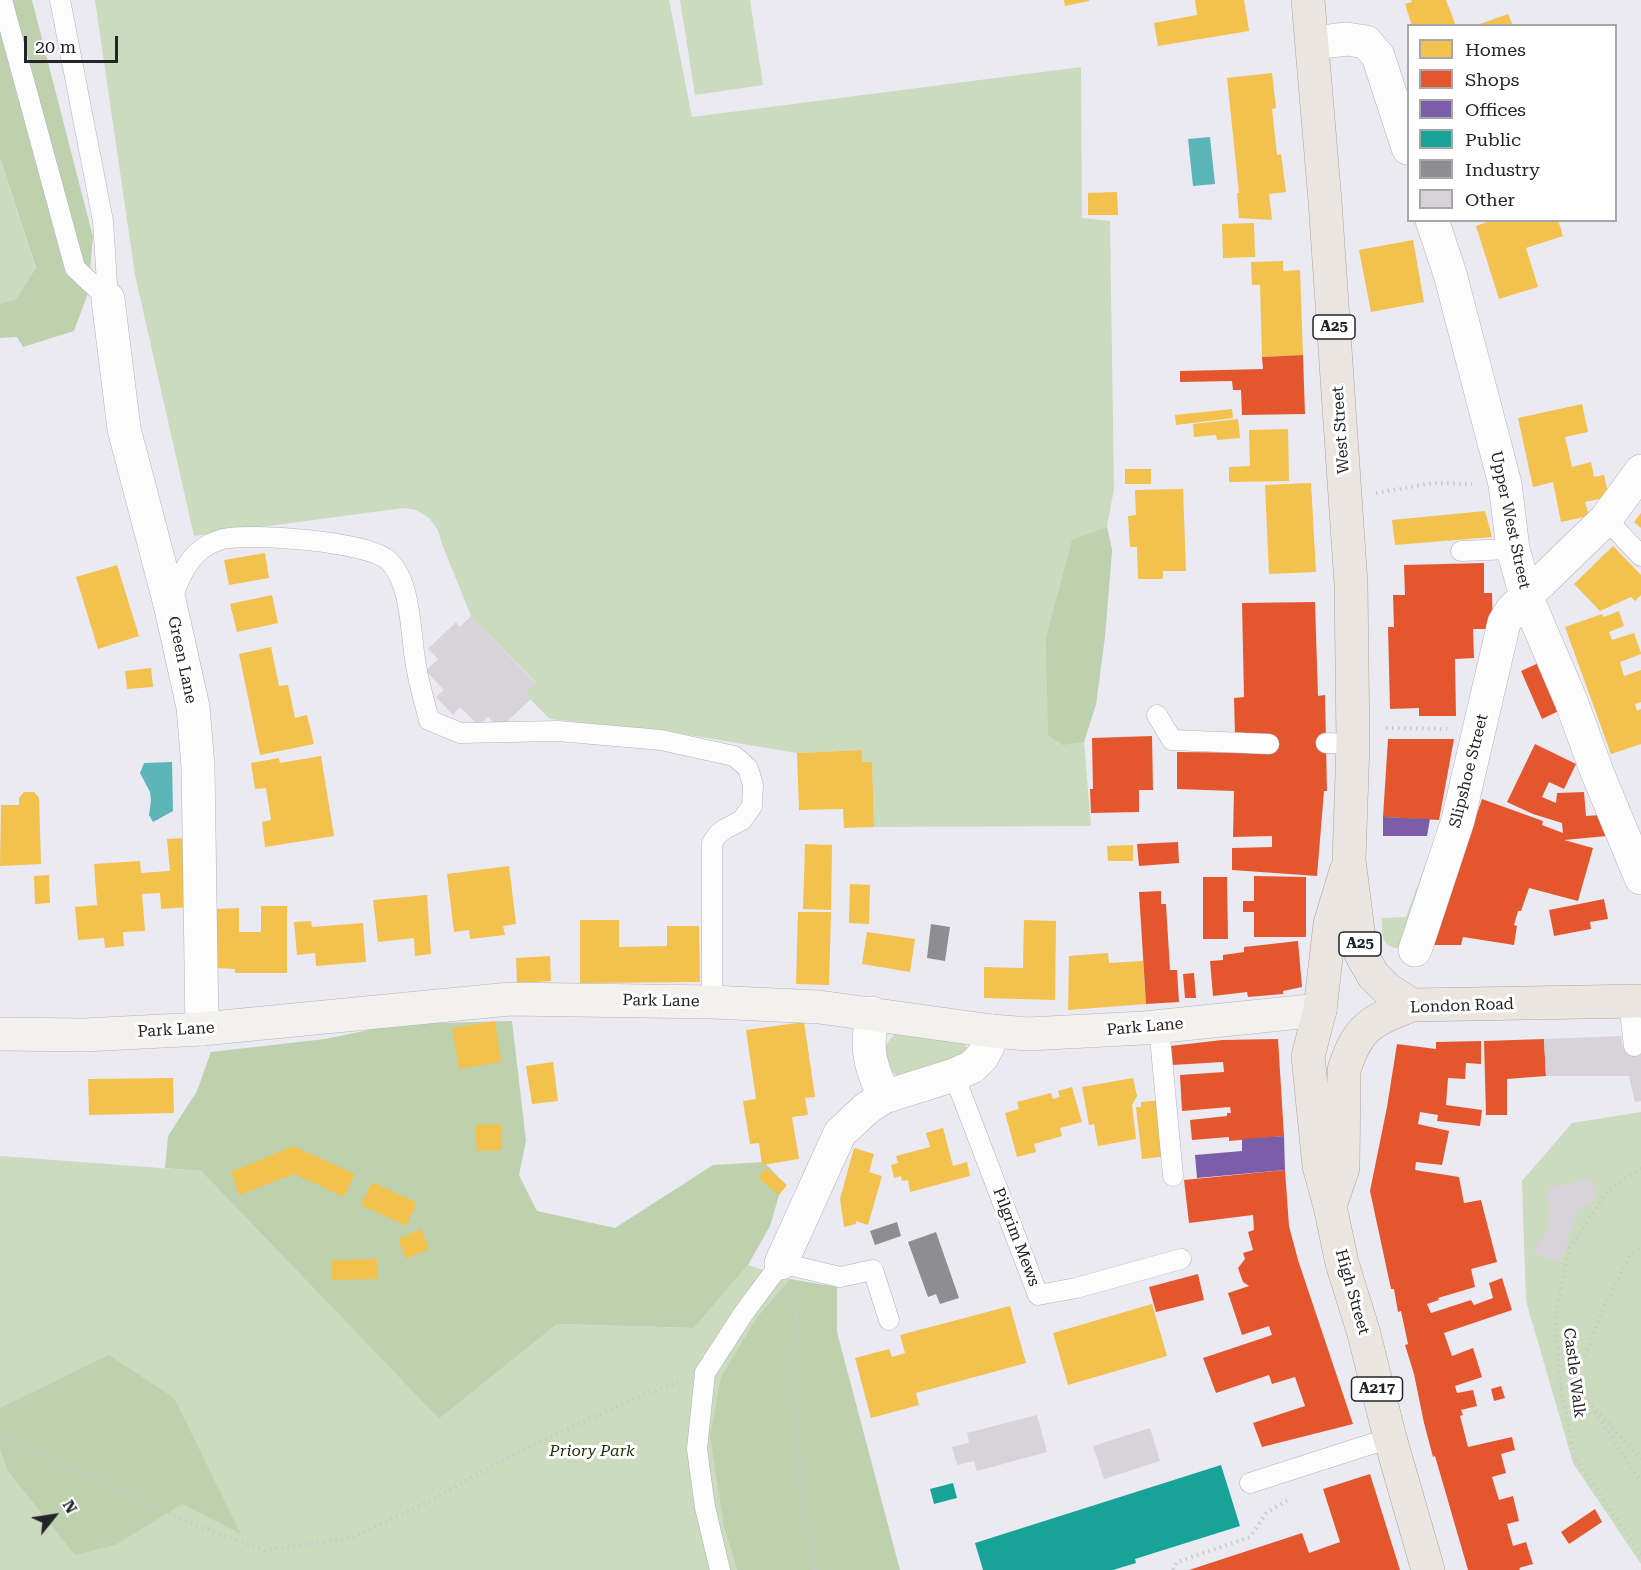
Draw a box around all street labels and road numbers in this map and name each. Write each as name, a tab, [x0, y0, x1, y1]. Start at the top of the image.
road number: A25	[1313, 315, 1355, 339]
street label: West Street	[1328, 386, 1354, 474]
street label: Upper West Street	[1486, 449, 1534, 591]
street label: Green Lane	[163, 615, 201, 705]
street label: Slipshoe Street	[1446, 712, 1492, 830]
road number: A25	[1339, 932, 1381, 956]
street label: Park Lane	[622, 991, 700, 1011]
street label: London Road	[1410, 995, 1514, 1017]
street label: Park Lane	[1106, 1014, 1184, 1040]
street label: Park Lane	[137, 1018, 215, 1042]
street label: Pilgrim Mews	[988, 1185, 1044, 1289]
street label: High Street	[1331, 1247, 1373, 1337]
street label: Castle Walk	[1559, 1327, 1589, 1419]
road number: A217	[1352, 1377, 1402, 1401]

